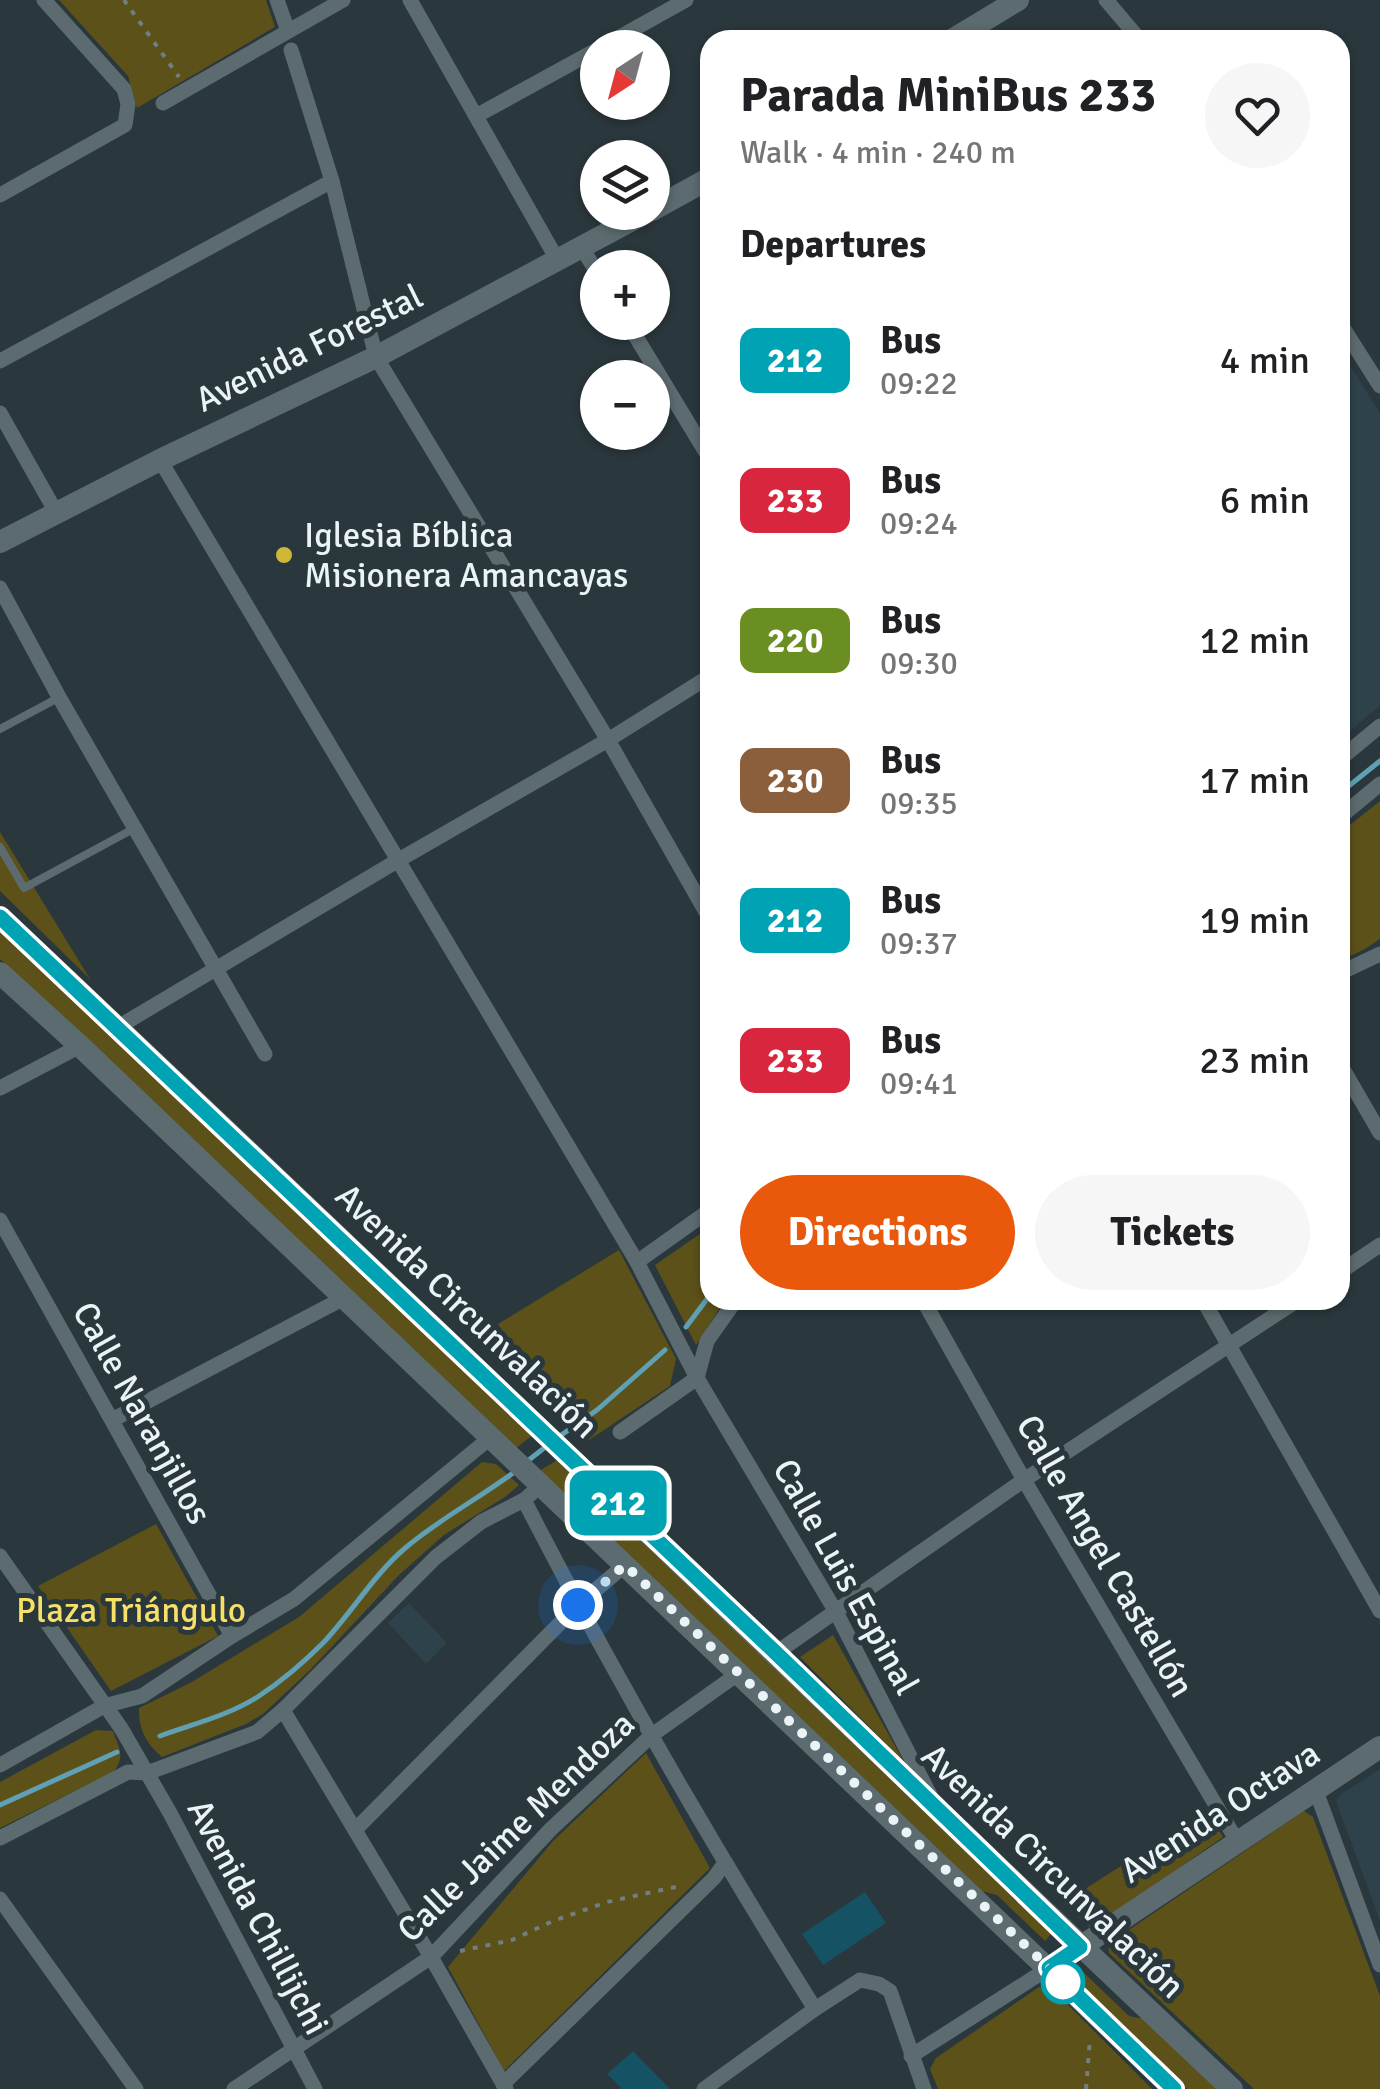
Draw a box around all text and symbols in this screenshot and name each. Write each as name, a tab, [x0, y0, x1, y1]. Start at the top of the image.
north arrow	[580, 30, 670, 120]
map controls	[580, 30, 670, 450]
button: heart	[1205, 63, 1310, 168]
text: Parada MiniBus 233	[740, 66, 1156, 125]
text: Walk · 4 min · 240 m	[740, 133, 1016, 172]
button: layers	[580, 140, 670, 230]
text: Departures	[740, 221, 926, 268]
button: +	[580, 250, 670, 340]
street label: Avenida Forestal	[189, 275, 429, 421]
text: Bus	[880, 317, 941, 364]
text: 4 min	[1220, 337, 1310, 384]
text: 212	[767, 339, 823, 382]
button: −	[580, 360, 670, 450]
text: 09:22	[880, 364, 958, 403]
text: Bus	[880, 457, 941, 504]
text: 6 min	[1220, 477, 1310, 524]
text: 233	[767, 479, 823, 522]
text: 09:24	[880, 504, 958, 543]
place label: Iglesia Bíblica Misionera Amancayas	[304, 514, 628, 597]
marker: Iglesia Bíblica Misionera Amancayas	[273, 544, 295, 566]
text: Bus	[880, 597, 941, 644]
text: 12 min	[1199, 617, 1310, 664]
text: 220	[767, 619, 823, 662]
text: 09:30	[880, 644, 958, 683]
text: Bus	[880, 737, 941, 784]
text: 17 min	[1199, 757, 1310, 804]
text: 230	[767, 759, 823, 802]
text: 09:35	[880, 784, 958, 823]
text: Bus	[880, 877, 941, 924]
text: 19 min	[1199, 897, 1310, 944]
text: 212	[767, 899, 823, 942]
text: 09:37	[880, 924, 958, 963]
text: Bus	[880, 1017, 941, 1064]
text: 23 min	[1199, 1037, 1310, 1084]
text: 233	[767, 1039, 823, 1082]
text: 09:41	[880, 1064, 958, 1103]
street label: Avenida Circunvalación	[327, 1174, 607, 1448]
button: Directions	[740, 1175, 1015, 1290]
button: Tickets	[1035, 1175, 1310, 1290]
street label: Calle Naranjillos	[63, 1294, 221, 1532]
street label: Calle Angel Castellón	[1007, 1407, 1203, 1705]
street label: Calle Luis Espinal	[763, 1452, 929, 1702]
line badge: 212	[560, 1470, 676, 1536]
text: 212	[590, 1482, 646, 1525]
your location	[553, 1580, 603, 1630]
park label: Plaza Triángulo	[16, 1589, 246, 1632]
street label: Calle Jaime Mendoza	[388, 1703, 644, 1951]
street label: Avenida Octava	[1112, 1732, 1328, 1892]
street label: Avenida Circunvalación	[913, 1734, 1193, 2008]
street label: Avenida Chillijchi	[178, 1792, 338, 2042]
unlabelled marker	[1042, 1961, 1084, 2003]

